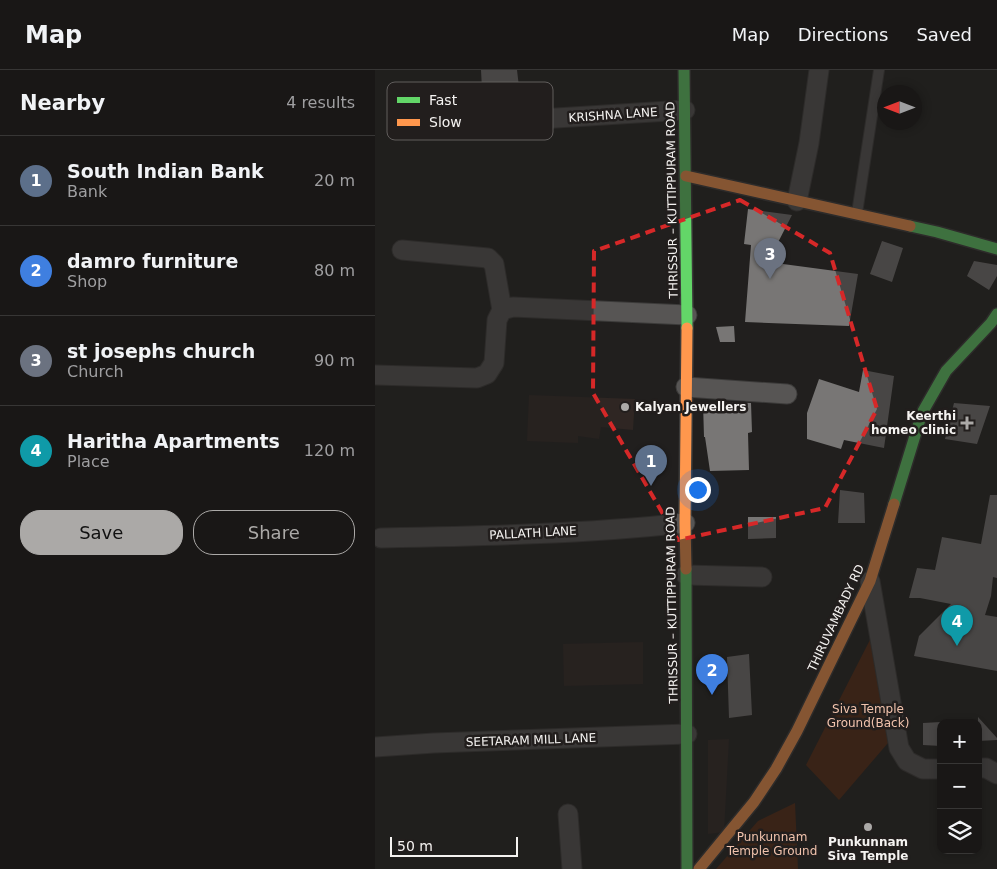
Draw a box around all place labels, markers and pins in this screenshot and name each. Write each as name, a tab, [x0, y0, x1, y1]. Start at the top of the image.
pin: 3	[754, 238, 786, 279]
place label: Kalyan Jewellers	[635, 400, 746, 414]
marker: Kalyan Jewellers	[619, 401, 631, 413]
place label: Keerthi homeo clinic	[871, 409, 956, 437]
marker: Keerthi homeo clinic	[960, 416, 974, 430]
pin: 1	[635, 445, 667, 486]
pin: 4	[941, 605, 973, 646]
pin: 2	[696, 654, 728, 695]
marker: Punkunnam Siva Temple	[862, 821, 874, 833]
place label: Punkunnam Siva Temple	[828, 835, 908, 863]

